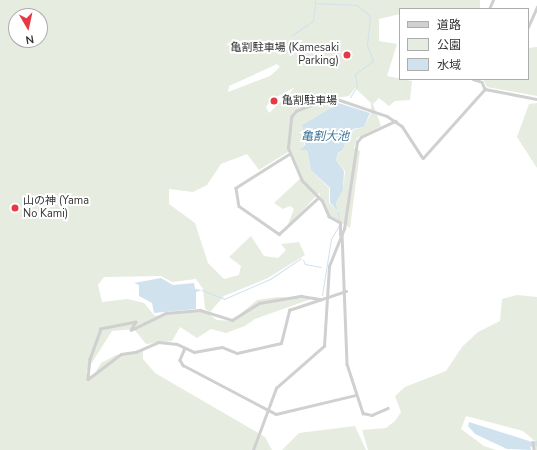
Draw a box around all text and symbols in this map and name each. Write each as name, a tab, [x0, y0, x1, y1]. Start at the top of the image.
north arrow	[8, 8, 48, 48]
legend	[399, 8, 529, 80]
text: 道路	[437, 17, 461, 33]
text: N	[25, 31, 35, 47]
text: 公園	[437, 37, 461, 53]
place label: 亀割駐車場 (Kamesaki Parking)	[231, 42, 339, 68]
marker: 亀割駐車場 (Kamesaki Parking)	[342, 50, 352, 60]
text: 水域	[437, 57, 461, 73]
place label: 亀割駐車場	[282, 94, 337, 108]
marker: 亀割駐車場	[269, 96, 279, 106]
water label: 亀割大池	[301, 130, 349, 144]
place label: 山の神 (Yama No Kami)	[23, 195, 89, 221]
marker: 山の神 (Yama No Kami)	[10, 203, 20, 213]

